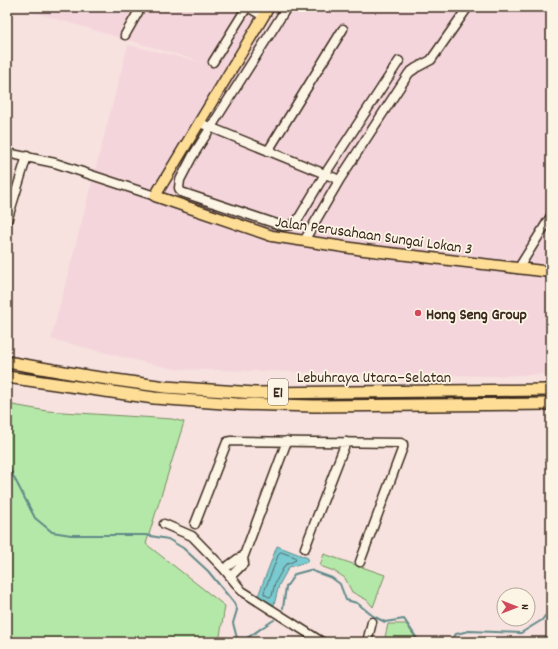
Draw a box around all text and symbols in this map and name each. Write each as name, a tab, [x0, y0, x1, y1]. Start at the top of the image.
street label: Jalan Perusahaan Sungai Lokan 3	[274, 211, 474, 262]
place label: Hong Seng Group	[426, 304, 527, 327]
marker: Hong Seng Group	[413, 308, 423, 318]
street label: Lebuhraya Utara–Selatan	[297, 367, 451, 390]
road number: E1	[268, 379, 288, 405]
north arrow	[496, 587, 536, 627]
text: N	[516, 604, 532, 610]

